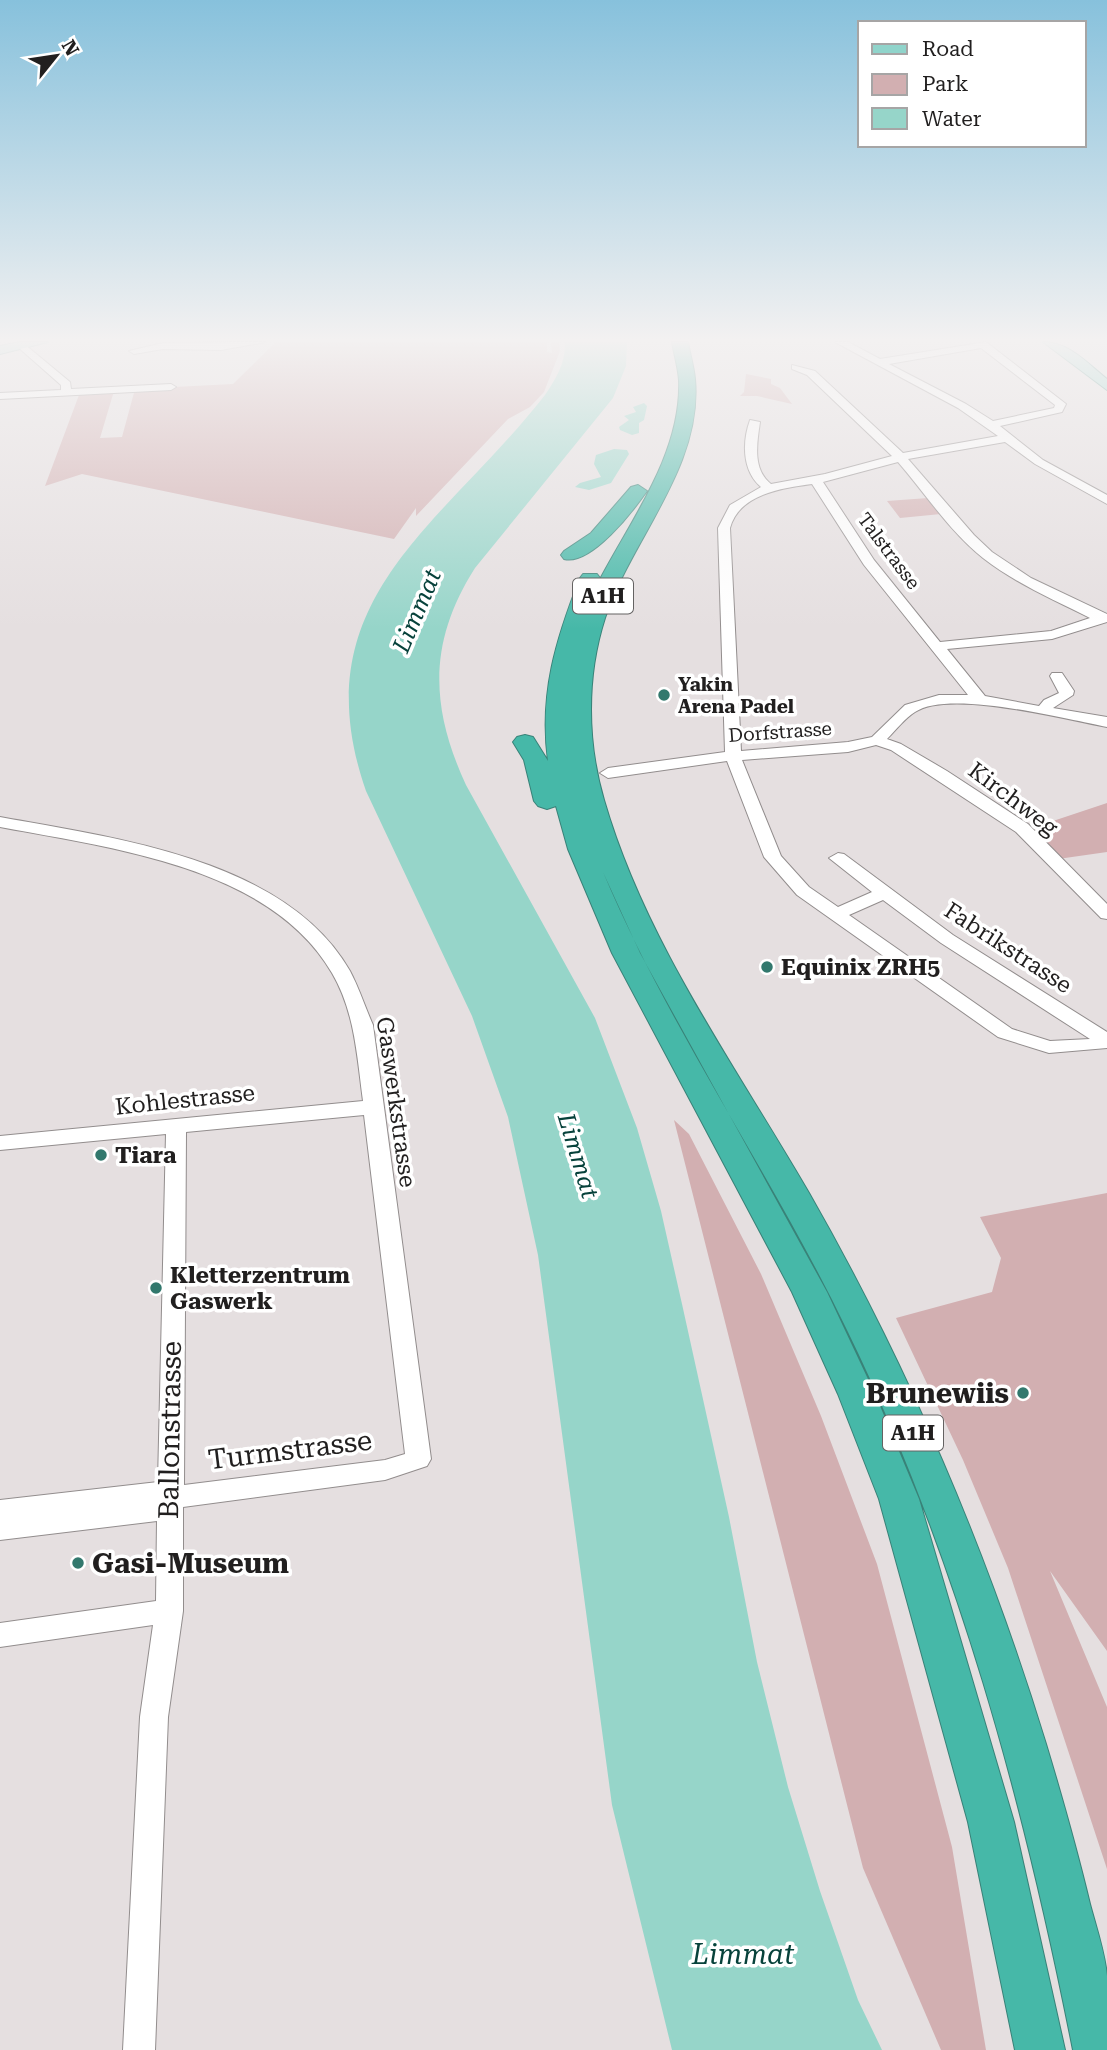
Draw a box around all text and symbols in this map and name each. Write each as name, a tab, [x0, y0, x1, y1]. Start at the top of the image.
north arrow	[21, 21, 91, 91]
legend	[858, 21, 1086, 147]
text: N	[57, 36, 84, 60]
text: Road	[922, 37, 974, 61]
text: Park	[922, 72, 968, 96]
text: Water	[922, 107, 982, 131]
street label: Talstrasse	[853, 508, 925, 594]
water label: Limmat	[387, 565, 447, 658]
road number: A1H	[573, 578, 633, 614]
place label: Yakin Arena Padel	[678, 673, 794, 718]
marker: Yakin Arena Padel	[656, 687, 672, 703]
street label: Dorfstrasse	[727, 717, 833, 747]
street label: Kirchweg	[963, 757, 1063, 841]
street label: Fabrikstrasse	[939, 897, 1077, 999]
place label: Equinix ZRH5	[781, 954, 940, 981]
marker: Equinix ZRH5	[759, 959, 775, 975]
street label: Gaswerkstrasse	[371, 1015, 421, 1189]
street label: Kohlestrasse	[114, 1079, 256, 1121]
water label: Limmat	[551, 1109, 604, 1202]
place label: Tiara	[115, 1142, 177, 1169]
marker: Tiara	[93, 1147, 109, 1163]
place label: Kletterzentrum Gaswerk	[170, 1262, 350, 1315]
marker: Kletterzentrum Gaswerk	[148, 1280, 164, 1296]
street label: Ballonstrasse	[152, 1341, 188, 1519]
place label: Brunewiis	[866, 1377, 1009, 1410]
marker: Brunewiis	[1015, 1385, 1031, 1401]
road number: A1H	[883, 1416, 943, 1450]
street label: Turmstrasse	[206, 1424, 374, 1476]
place label: Gasi-Museum	[92, 1547, 289, 1580]
marker: Gasi-Museum	[70, 1555, 86, 1571]
water label: Limmat	[691, 1938, 795, 1971]

